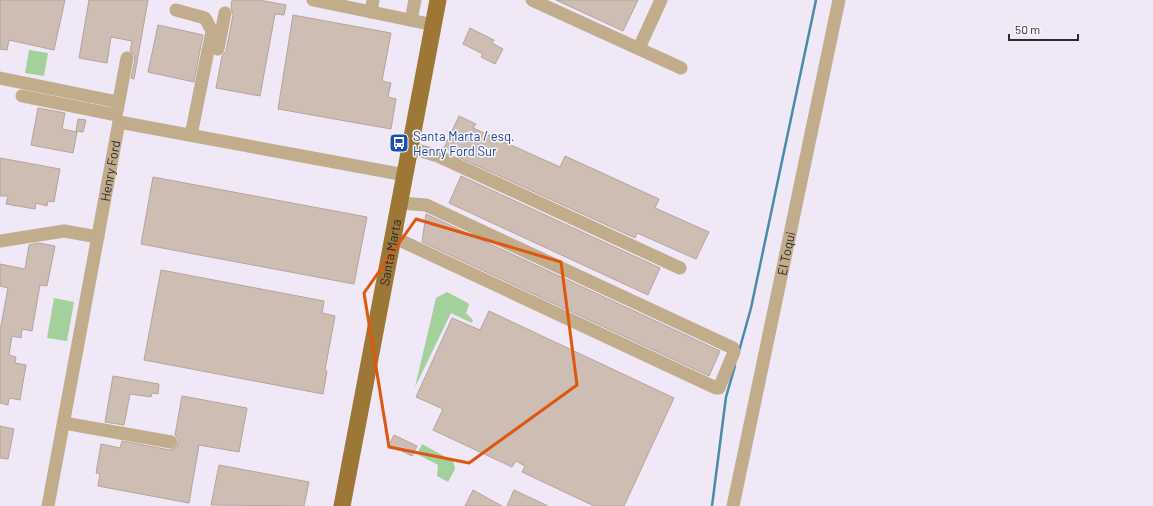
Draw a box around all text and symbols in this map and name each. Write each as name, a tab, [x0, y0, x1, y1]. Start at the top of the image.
scale bar	[1009, 16, 1078, 42]
text: 50 m	[1015, 22, 1040, 36]
place label: Santa Marta / esq. Henry Ford Sur	[413, 128, 515, 159]
bus stop icon: Santa Marta / esq. Henry Ford Sur	[388, 132, 410, 154]
street label: Henry Ford	[97, 139, 123, 203]
street label: Santa Marta	[376, 218, 404, 287]
street label: El Toqui	[774, 230, 798, 277]

